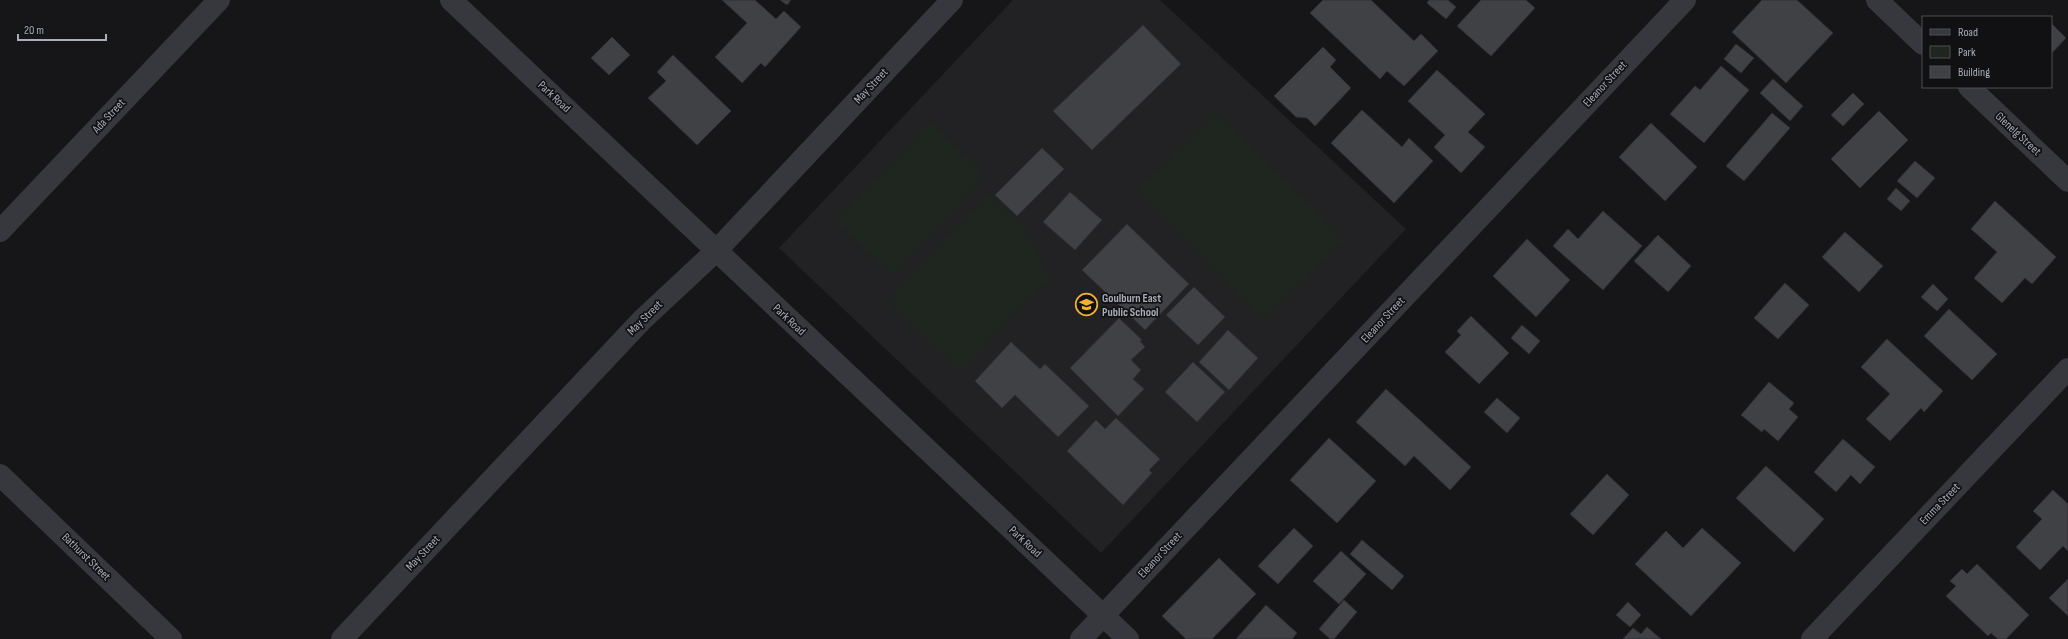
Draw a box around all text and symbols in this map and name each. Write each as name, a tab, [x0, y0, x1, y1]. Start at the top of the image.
scale bar	[18, 16, 106, 42]
legend	[1922, 16, 2052, 88]
text: 20 m	[24, 23, 44, 38]
text: Road	[1958, 25, 1978, 40]
text: Park	[1958, 45, 1976, 60]
street label: Eleanor Street	[1580, 58, 1630, 110]
street label: May Street	[851, 65, 892, 107]
text: Building	[1958, 65, 1990, 80]
street label: Park Road	[534, 78, 574, 116]
street label: Ada Street	[89, 95, 129, 137]
street label: Glenelg Street	[1992, 109, 2044, 159]
place label: Goulburn East Public School	[1102, 291, 1161, 320]
school or university icon: Goulburn East Public School	[1074, 292, 1100, 318]
street label: Eleanor Street	[1358, 294, 1408, 346]
street label: May Street	[624, 297, 666, 339]
street label: Park Road	[769, 301, 809, 339]
street label: Emma Street	[1916, 480, 1964, 528]
street label: Park Road	[1005, 523, 1045, 561]
street label: Eleanor Street	[1135, 529, 1185, 581]
street label: Bathurst Street	[58, 530, 114, 584]
street label: May Street	[403, 532, 444, 574]

